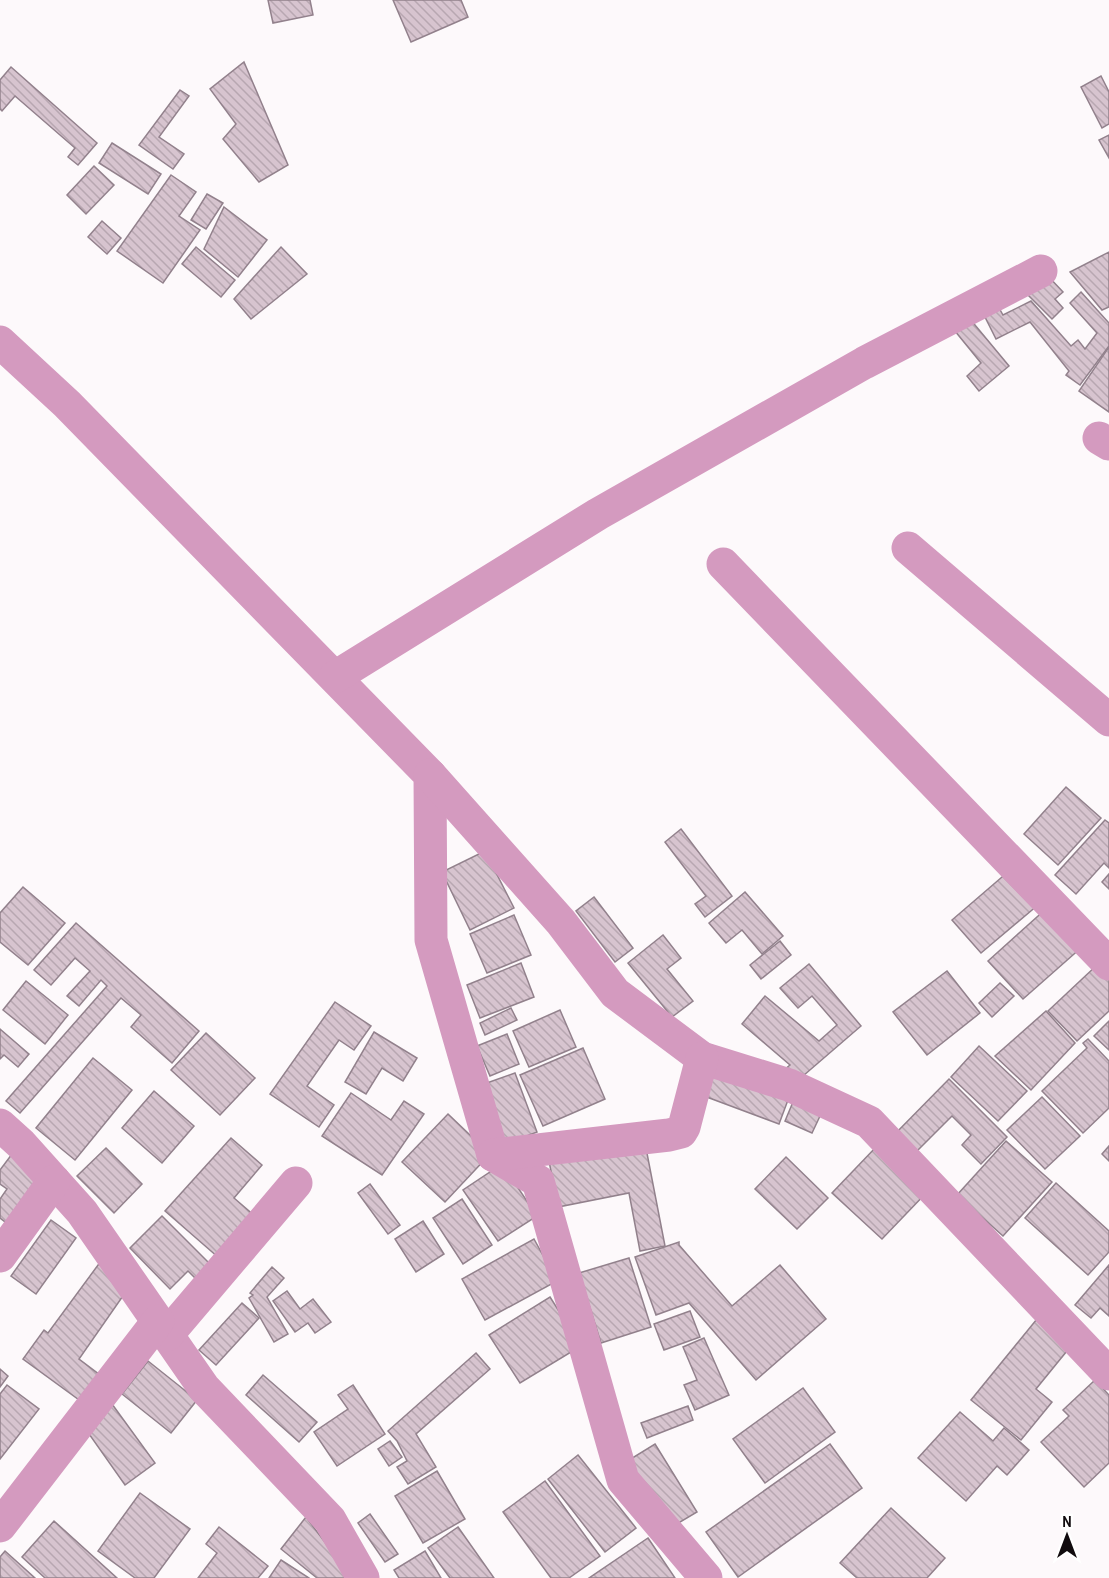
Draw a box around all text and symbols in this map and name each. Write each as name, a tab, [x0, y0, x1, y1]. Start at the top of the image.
north arrow	[1037, 1506, 1097, 1566]
text: N	[1062, 1510, 1072, 1532]

